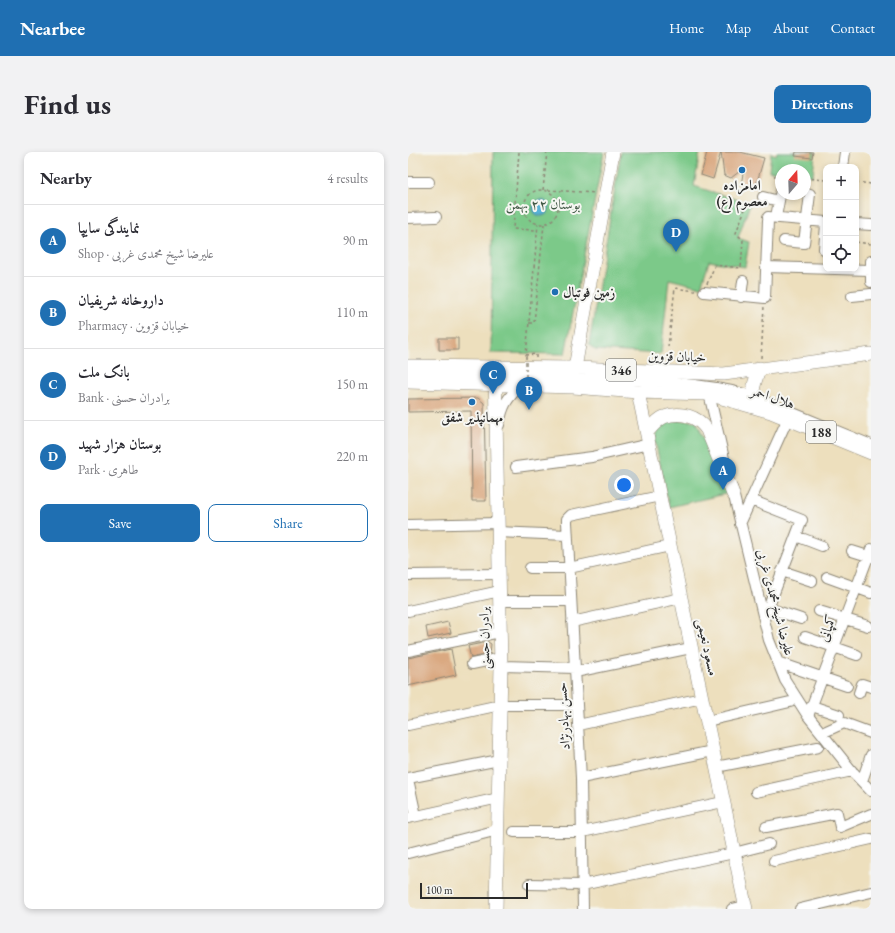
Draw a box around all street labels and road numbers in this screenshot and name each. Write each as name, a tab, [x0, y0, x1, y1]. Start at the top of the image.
street label: خیابان قزوین	[648, 346, 706, 366]
road number: 346	[606, 359, 636, 381]
street label: هلال احمر	[747, 380, 797, 413]
road number: 188	[806, 421, 836, 443]
street label: علیرضا شیخ محمدی غربی	[749, 547, 799, 658]
street label: برادران حسنی	[474, 606, 495, 670]
street label: کمپانی	[814, 612, 841, 644]
street label: مسعود نعیمی	[692, 617, 723, 678]
street label: حسن بهادرنژاد	[552, 682, 575, 750]

